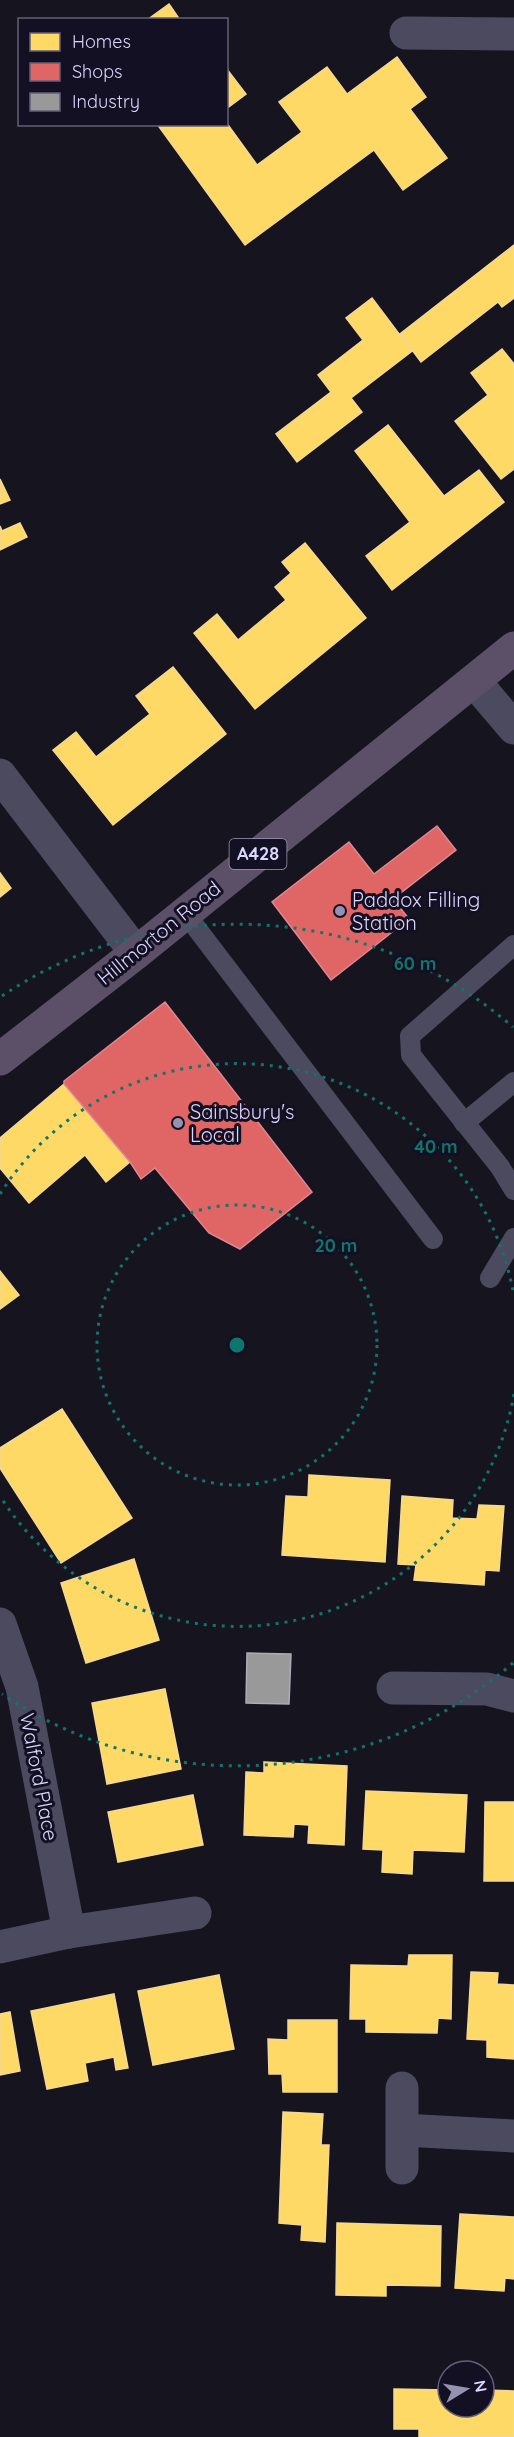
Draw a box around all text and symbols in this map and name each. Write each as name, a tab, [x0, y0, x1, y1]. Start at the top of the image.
legend	[18, 18, 228, 126]
text: Homes	[72, 30, 131, 53]
text: Shops	[72, 60, 123, 83]
text: Industry	[72, 90, 140, 113]
road number: A428	[230, 839, 286, 869]
street label: Hillmorton Road	[92, 875, 225, 990]
place label: Paddox Filling Station	[352, 887, 480, 935]
marker: Paddox Filling Station	[333, 904, 347, 918]
text: 60 m	[394, 952, 436, 975]
place label: Sainsbury's Local	[190, 1099, 294, 1147]
marker: Sainsbury's Local	[171, 1116, 185, 1130]
text: 40 m	[414, 1135, 458, 1158]
text: 20 m	[315, 1234, 357, 1257]
centre of rings	[227, 1335, 247, 1355]
street label: Walford Place	[15, 1711, 64, 1843]
north arrow	[436, 2359, 496, 2419]
text: N	[470, 2378, 492, 2394]

